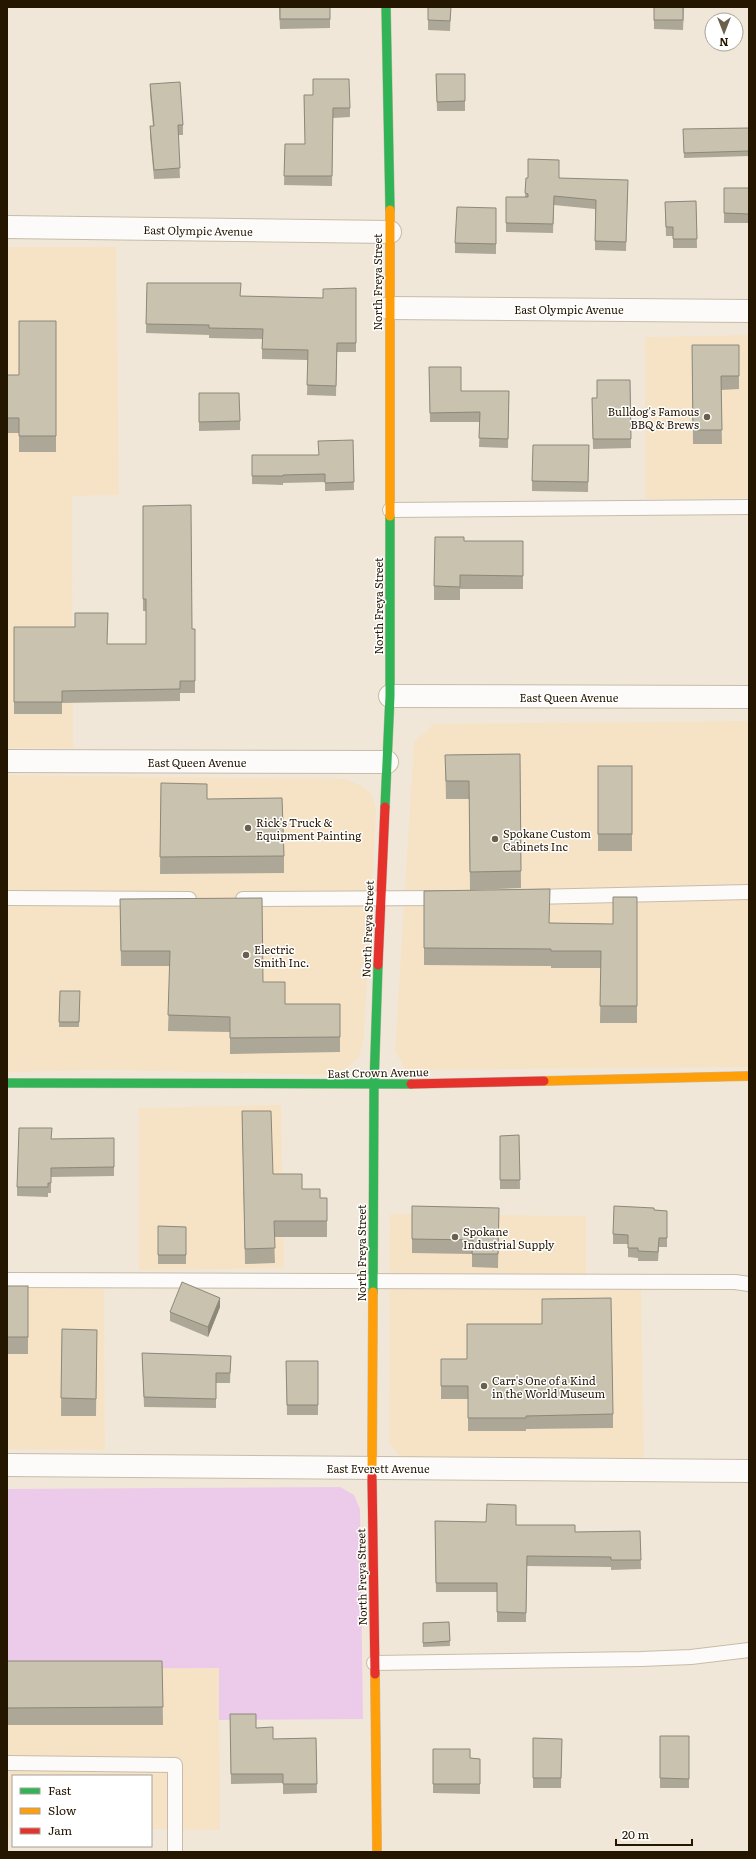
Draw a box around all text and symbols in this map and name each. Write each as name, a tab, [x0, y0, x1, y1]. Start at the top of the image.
north arrow	[704, 12, 744, 52]
text: N	[719, 35, 729, 51]
street label: East Olympic Avenue	[143, 221, 253, 239]
street label: North Freya Street	[369, 233, 385, 331]
street label: East Olympic Avenue	[514, 301, 624, 317]
place label: Bulldog's Famous BBQ & Brews	[608, 403, 699, 432]
marker: Bulldog's Famous BBQ & Brews	[702, 412, 712, 422]
street label: North Freya Street	[370, 557, 386, 655]
street label: East Queen Avenue	[519, 689, 619, 705]
street label: East Queen Avenue	[147, 754, 247, 770]
place label: Rick's Truck & Equipment Painting	[256, 814, 362, 843]
marker: Rick's Truck & Equipment Painting	[243, 823, 253, 833]
place label: Spokane Custom Cabinets Inc	[503, 825, 591, 854]
marker: Spokane Custom Cabinets Inc	[490, 834, 500, 844]
street label: North Freya Street	[357, 880, 377, 978]
place label: Electric Smith Inc.	[254, 941, 309, 970]
marker: Electric Smith Inc.	[241, 950, 251, 960]
street label: East Crown Avenue	[327, 1063, 429, 1081]
street label: North Freya Street	[353, 1204, 369, 1302]
place label: Spokane Industrial Supply	[463, 1223, 555, 1252]
marker: Spokane Industrial Supply	[450, 1232, 460, 1242]
place label: Carr's One of a Kind in the World Museum	[492, 1372, 606, 1401]
marker: Carr's One of a Kind in the World Museum	[479, 1381, 489, 1391]
street label: East Everett Avenue	[326, 1460, 430, 1476]
street label: North Freya Street	[352, 1528, 370, 1626]
legend	[12, 1775, 152, 1847]
text: Fast	[48, 1781, 72, 1799]
text: Slow	[48, 1801, 77, 1819]
text: Jam	[48, 1821, 73, 1839]
scale bar	[616, 1821, 692, 1847]
text: 20 m	[622, 1825, 649, 1843]

